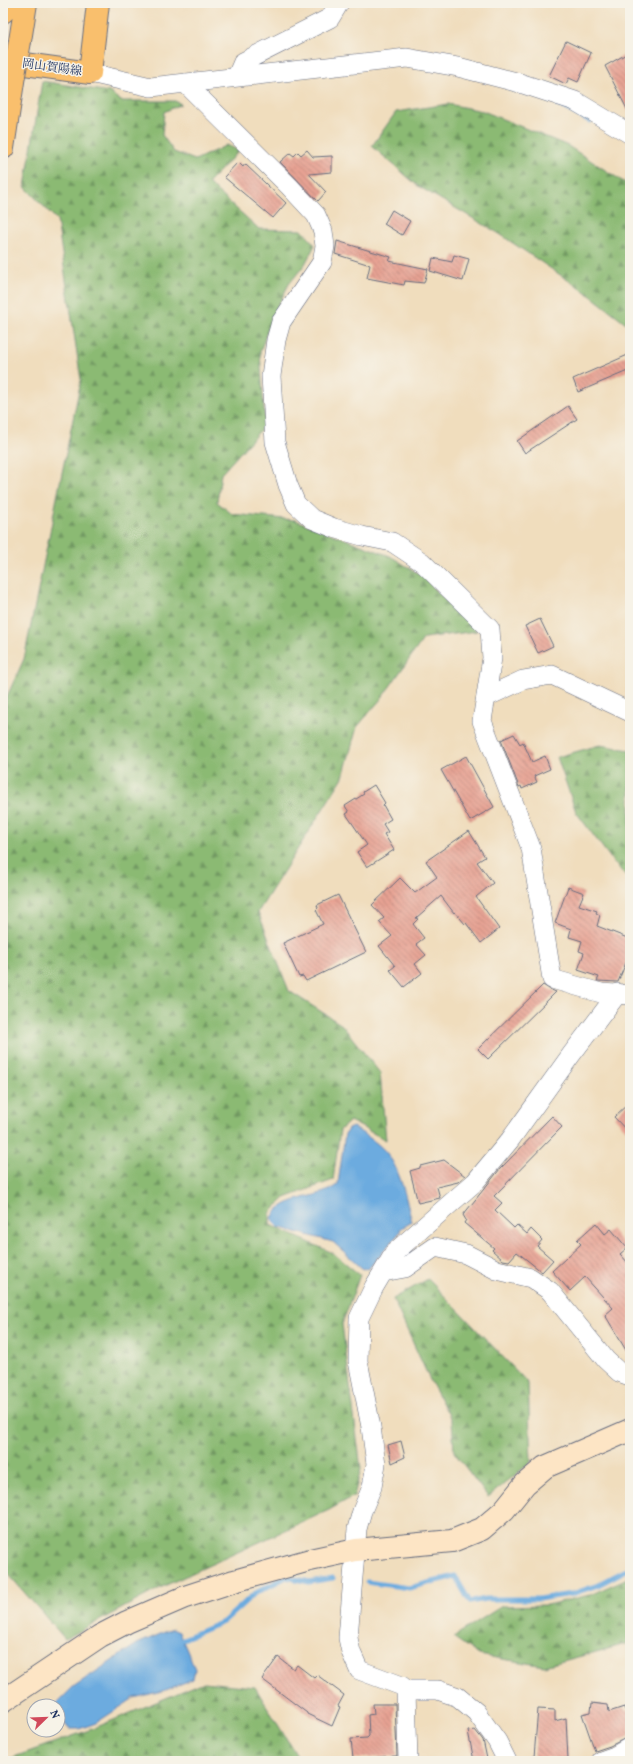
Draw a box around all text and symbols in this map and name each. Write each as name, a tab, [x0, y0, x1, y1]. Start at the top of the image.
street label: 岡山賀陽線	[21, 56, 83, 80]
north arrow	[26, 1698, 66, 1738]
text: N	[45, 1708, 62, 1721]

